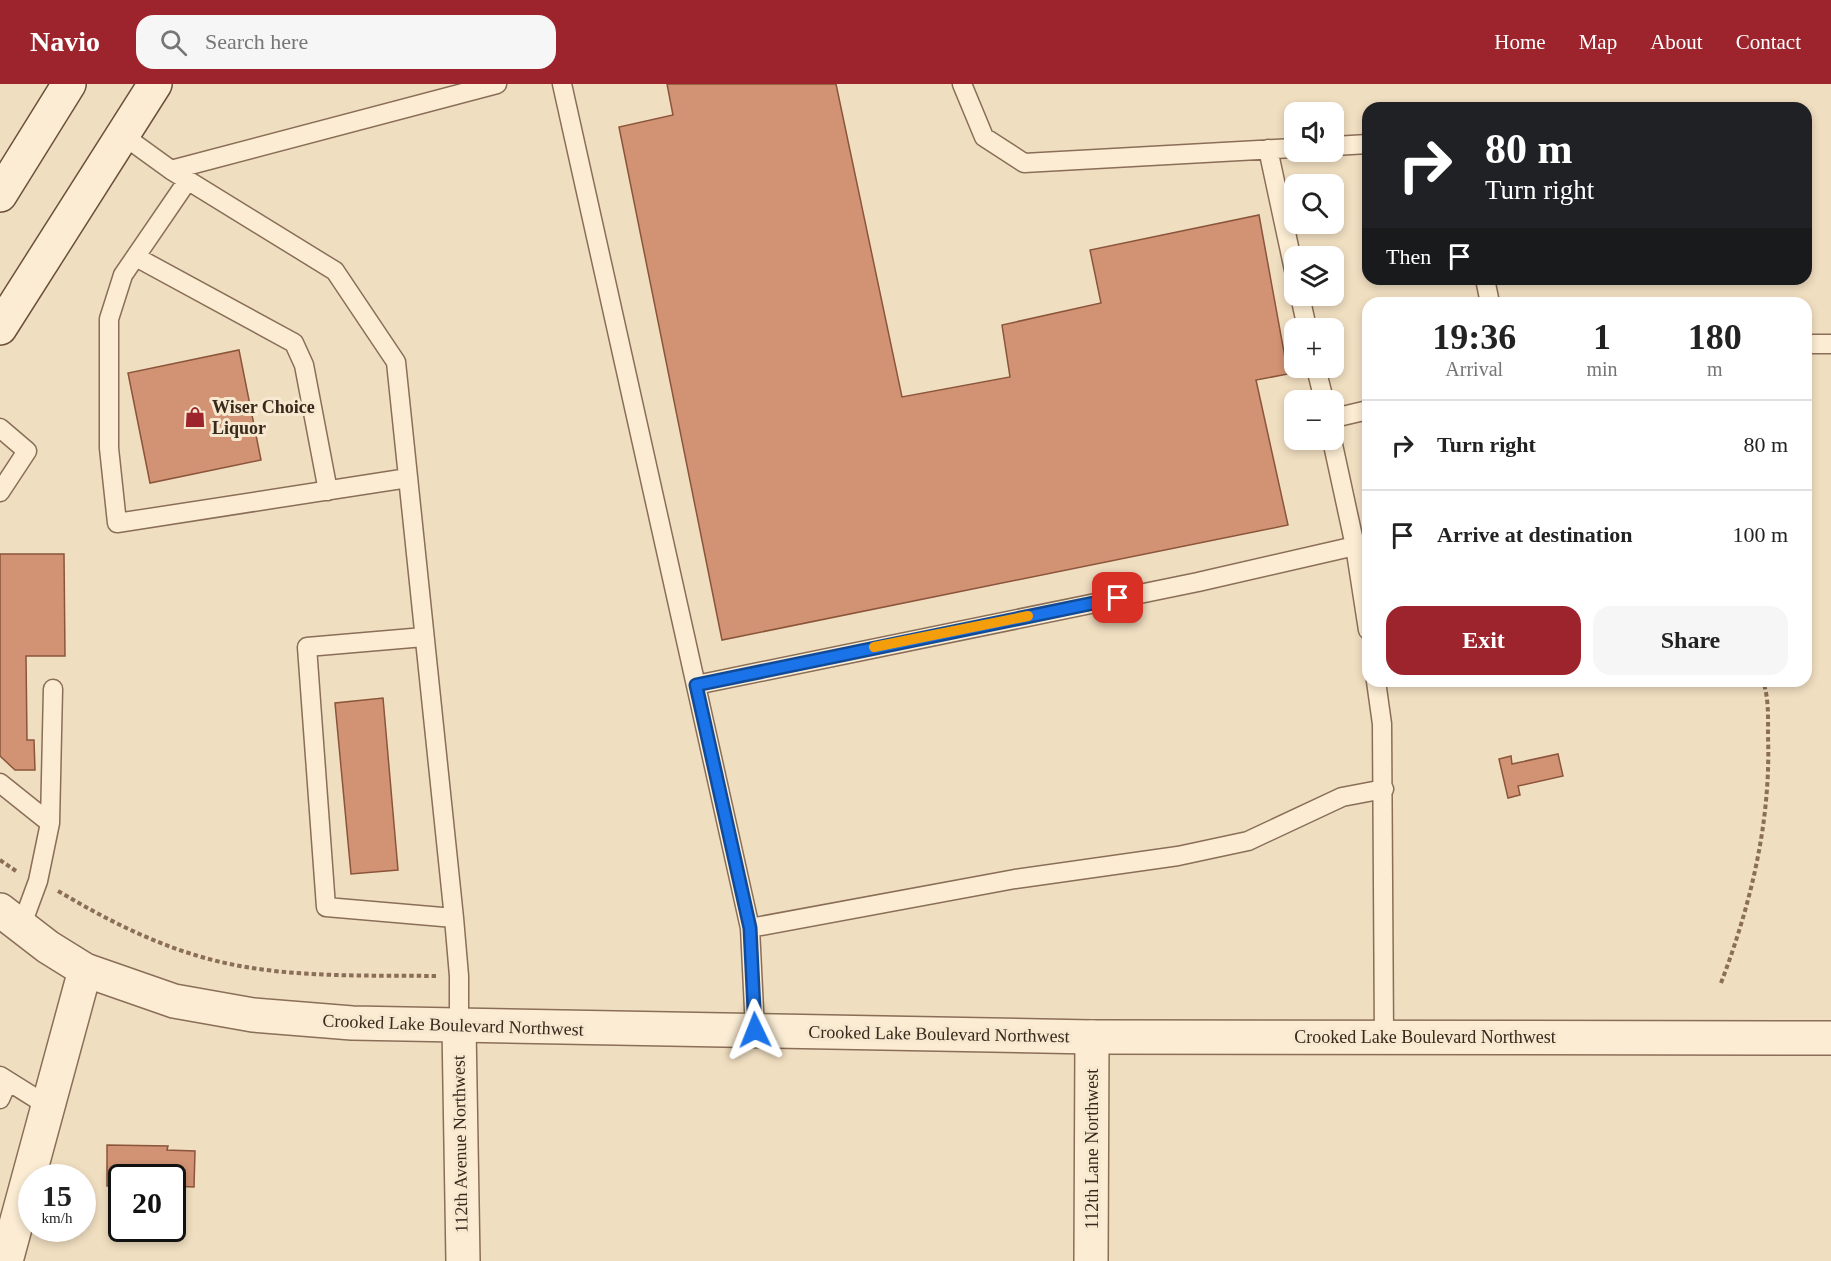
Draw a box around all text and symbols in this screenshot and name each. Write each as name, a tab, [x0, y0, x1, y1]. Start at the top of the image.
search box	[136, 15, 556, 69]
text: Navio	[30, 26, 100, 57]
icon: search	[157, 26, 190, 59]
text: Search here	[205, 29, 308, 54]
text: Home	[1494, 30, 1546, 54]
text: Map	[1579, 30, 1617, 54]
text: About	[1650, 30, 1703, 54]
text: Contact	[1736, 30, 1801, 54]
map controls	[1284, 102, 1344, 450]
button: sound	[1284, 102, 1344, 162]
icon: right	[1386, 126, 1464, 204]
text: 80 m	[1485, 126, 1573, 172]
button: search	[1284, 174, 1344, 234]
text: Turn right	[1485, 175, 1594, 205]
icon: arrive	[1443, 240, 1476, 273]
text: Then	[1386, 244, 1431, 269]
button: layers	[1284, 246, 1344, 306]
text: 19:36	[1432, 317, 1516, 357]
text: 1	[1593, 317, 1611, 357]
text: 180	[1688, 317, 1742, 357]
button: +	[1284, 318, 1344, 378]
text: Arrival	[1445, 358, 1503, 380]
text: min	[1586, 358, 1618, 380]
text: m	[1707, 358, 1723, 380]
button: −	[1284, 390, 1344, 450]
place label: Wiser Choice Liquor	[212, 397, 315, 438]
shop icon: Wiser Choice Liquor	[183, 405, 207, 429]
icon: right	[1386, 429, 1419, 462]
text: Turn right	[1437, 432, 1536, 457]
text: 80 m	[1743, 432, 1788, 457]
icon: arrive	[1386, 519, 1419, 552]
text: Arrive at destination	[1437, 522, 1633, 547]
text: 100 m	[1732, 522, 1788, 547]
pin	[1092, 572, 1143, 623]
icon: arrive	[1101, 581, 1134, 614]
button: Exit	[1386, 606, 1581, 675]
button: Share	[1593, 606, 1788, 675]
position arrow	[723, 998, 787, 1062]
street label: Crooked Lake Boulevard Northwest	[322, 1010, 584, 1040]
street label: Crooked Lake Boulevard Northwest	[808, 1022, 1070, 1046]
street label: Crooked Lake Boulevard Northwest	[1294, 1027, 1556, 1047]
street label: 112th Avenue Northwest	[448, 1055, 472, 1233]
street label: 112th Lane Northwest	[1082, 1069, 1102, 1229]
speed limit sign: 20	[108, 1164, 186, 1242]
text: 15	[42, 1179, 72, 1212]
text: km/h	[42, 1210, 72, 1226]

